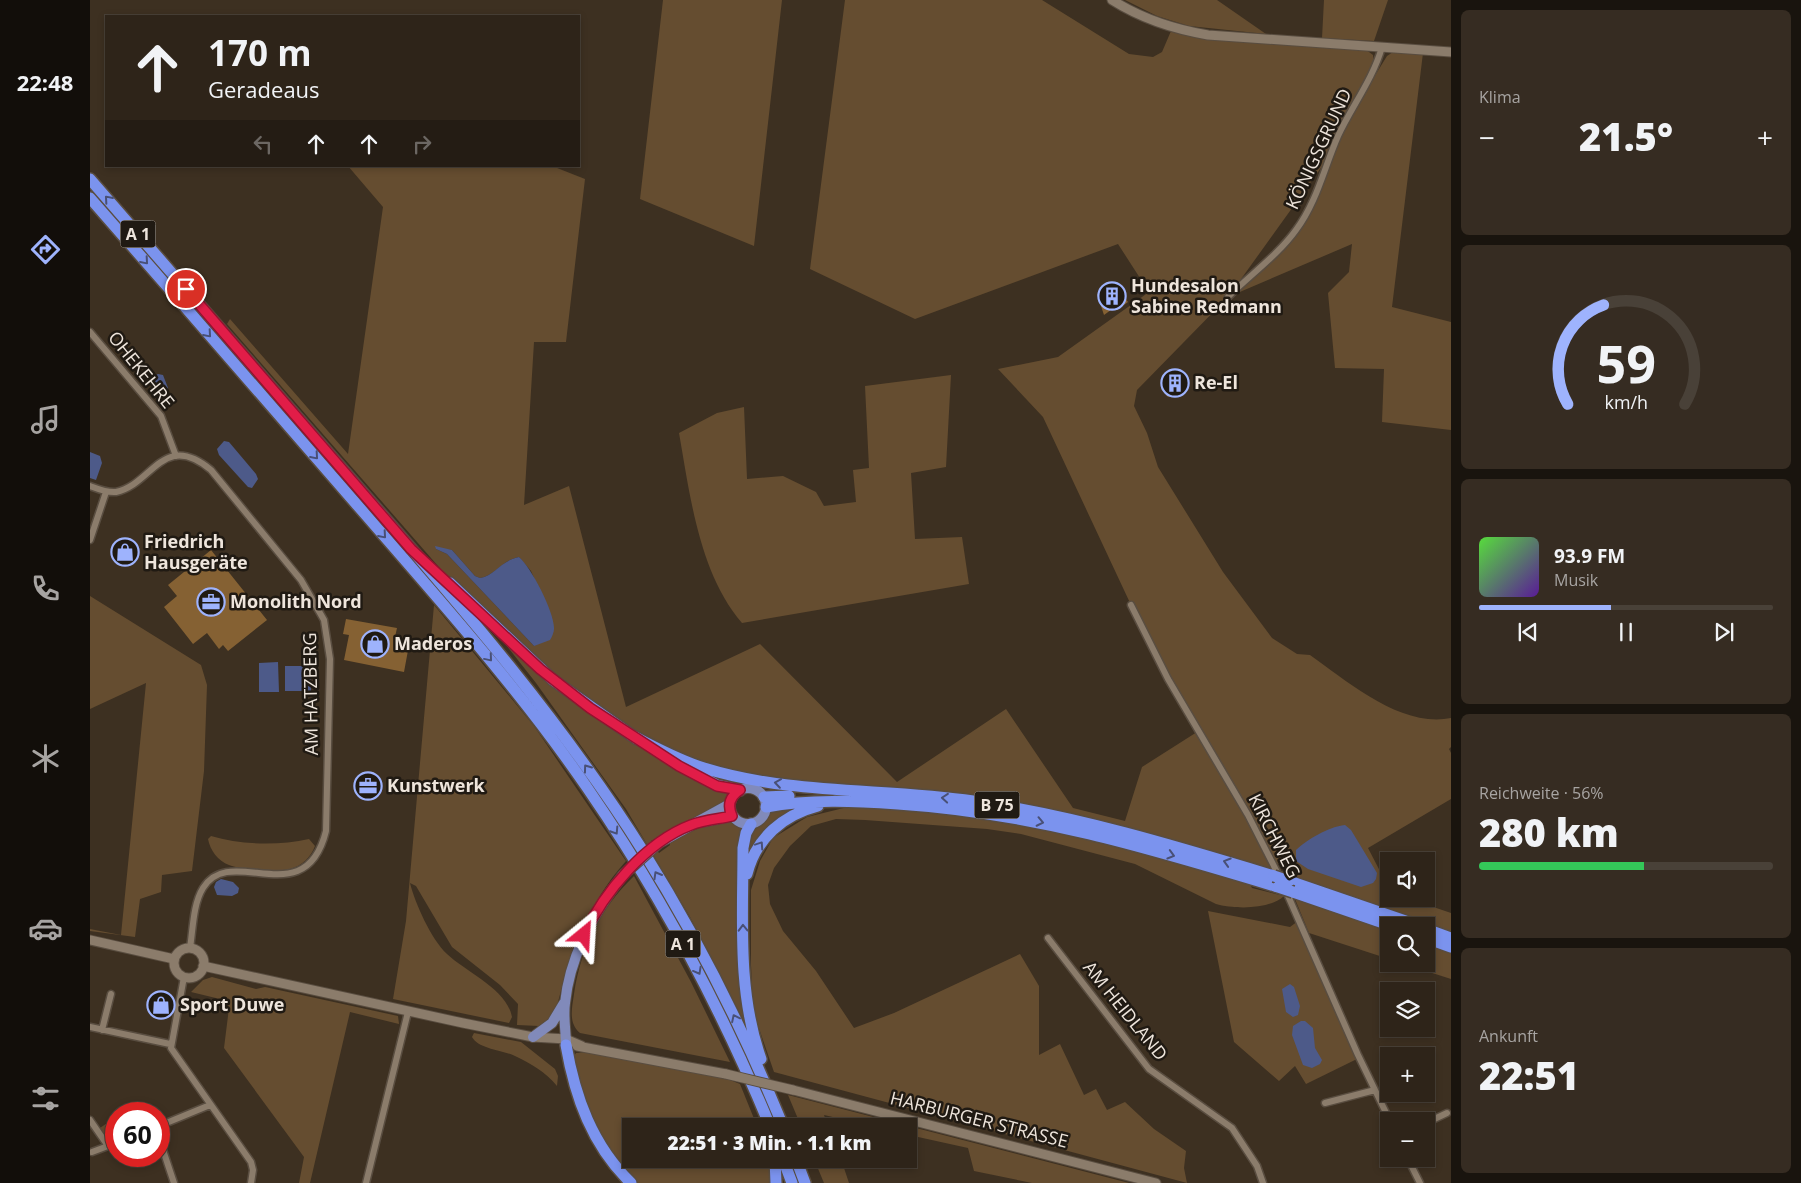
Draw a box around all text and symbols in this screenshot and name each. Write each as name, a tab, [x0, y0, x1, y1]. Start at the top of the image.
text: 170 m	[208, 29, 312, 76]
icon: ahead	[125, 35, 190, 100]
text: 22:48	[17, 67, 73, 97]
text: Geradeaus	[208, 74, 320, 104]
street label: KÖNIGSGRUND	[1280, 84, 1357, 213]
text: Klima	[1479, 86, 1521, 108]
text: 21.5°	[1579, 110, 1673, 162]
text: −	[1479, 118, 1495, 156]
text: +	[1757, 118, 1773, 156]
icon: left	[249, 130, 277, 158]
icon: ahead	[302, 130, 330, 158]
icon: ahead	[355, 130, 383, 158]
icon: right	[408, 130, 436, 158]
one-way arrow	[105, 196, 114, 205]
road number: A 1	[120, 220, 156, 248]
icon: directions	[28, 232, 63, 267]
one-way arrow	[139, 255, 148, 264]
pin	[165, 268, 207, 310]
place label: Hundesalon Sabine Redmann	[1131, 273, 1282, 318]
icon: arrive	[172, 275, 200, 303]
building icon: Hundesalon Sabine Redmann	[1097, 281, 1127, 311]
street label: OHEKEHRE	[103, 326, 180, 413]
text: 59	[1596, 327, 1656, 398]
one-way arrow	[203, 328, 212, 337]
building icon: Re-El	[1160, 368, 1190, 398]
place label: Re-El	[1194, 370, 1238, 394]
text: km/h	[1604, 390, 1648, 414]
icon: music	[28, 402, 63, 437]
one-way arrow	[309, 451, 318, 460]
place label: Friedrich Hausgeräte	[144, 529, 248, 574]
one-way arrow	[378, 529, 386, 538]
shop icon: Friedrich Hausgeräte	[110, 537, 140, 567]
text: 93.9 FM	[1554, 543, 1625, 569]
text: Musik	[1554, 569, 1598, 591]
icon: phone	[28, 571, 63, 606]
office icon: Monolith Nord	[196, 587, 226, 617]
place label: Monolith Nord	[230, 589, 362, 613]
icon: previous	[1514, 618, 1542, 646]
icon: pause	[1612, 618, 1640, 646]
icon: next	[1710, 618, 1738, 646]
shop icon: Maderos	[360, 629, 390, 659]
place label: Maderos	[394, 631, 472, 655]
street label: AM HATZBERG	[297, 632, 323, 756]
one-way arrow	[483, 653, 492, 662]
icon: climate	[28, 741, 63, 776]
one-way arrow	[584, 764, 593, 774]
office icon: Kunstwerk	[353, 771, 383, 801]
place label: Kunstwerk	[387, 773, 486, 797]
one-way arrow	[774, 778, 782, 789]
text: Reichweite · 56%	[1479, 782, 1604, 804]
street label: KIRCHWEG	[1243, 789, 1306, 882]
one-way arrow	[940, 792, 948, 803]
road number: B 75	[974, 792, 1020, 818]
text: 280 km	[1479, 806, 1619, 858]
one-way arrow	[1035, 816, 1044, 826]
one-way arrow	[609, 826, 619, 835]
one-way arrow	[754, 841, 763, 851]
one-way arrow	[1166, 850, 1174, 860]
map controls	[1380, 852, 1435, 1167]
button: sound	[1380, 852, 1435, 907]
one-way arrow	[1223, 857, 1232, 867]
one-way arrow	[654, 871, 664, 880]
position arrow	[557, 908, 609, 960]
icon: car	[28, 911, 63, 946]
button: search	[1380, 917, 1435, 972]
one-way arrow	[738, 924, 748, 932]
road number: A 1	[666, 931, 700, 958]
street label: AM HEIDLAND	[1078, 956, 1173, 1065]
one-way arrow	[692, 966, 702, 975]
button: layers	[1380, 982, 1435, 1037]
shop icon: Sport Duwe	[146, 990, 176, 1020]
place label: Sport Duwe	[180, 992, 284, 1016]
one-way arrow	[730, 1014, 741, 1023]
text: Ankunft	[1479, 1025, 1538, 1047]
button: +	[1380, 1047, 1435, 1102]
text: 22:51	[1479, 1049, 1579, 1101]
icon: filters	[28, 1081, 63, 1116]
street label: HARBURGER STRASSE	[888, 1085, 1071, 1153]
speed limit sign: 60	[105, 1102, 170, 1167]
button: −	[1380, 1112, 1435, 1167]
text: 22:51 · 3 Min. · 1.1 km	[668, 1130, 871, 1156]

